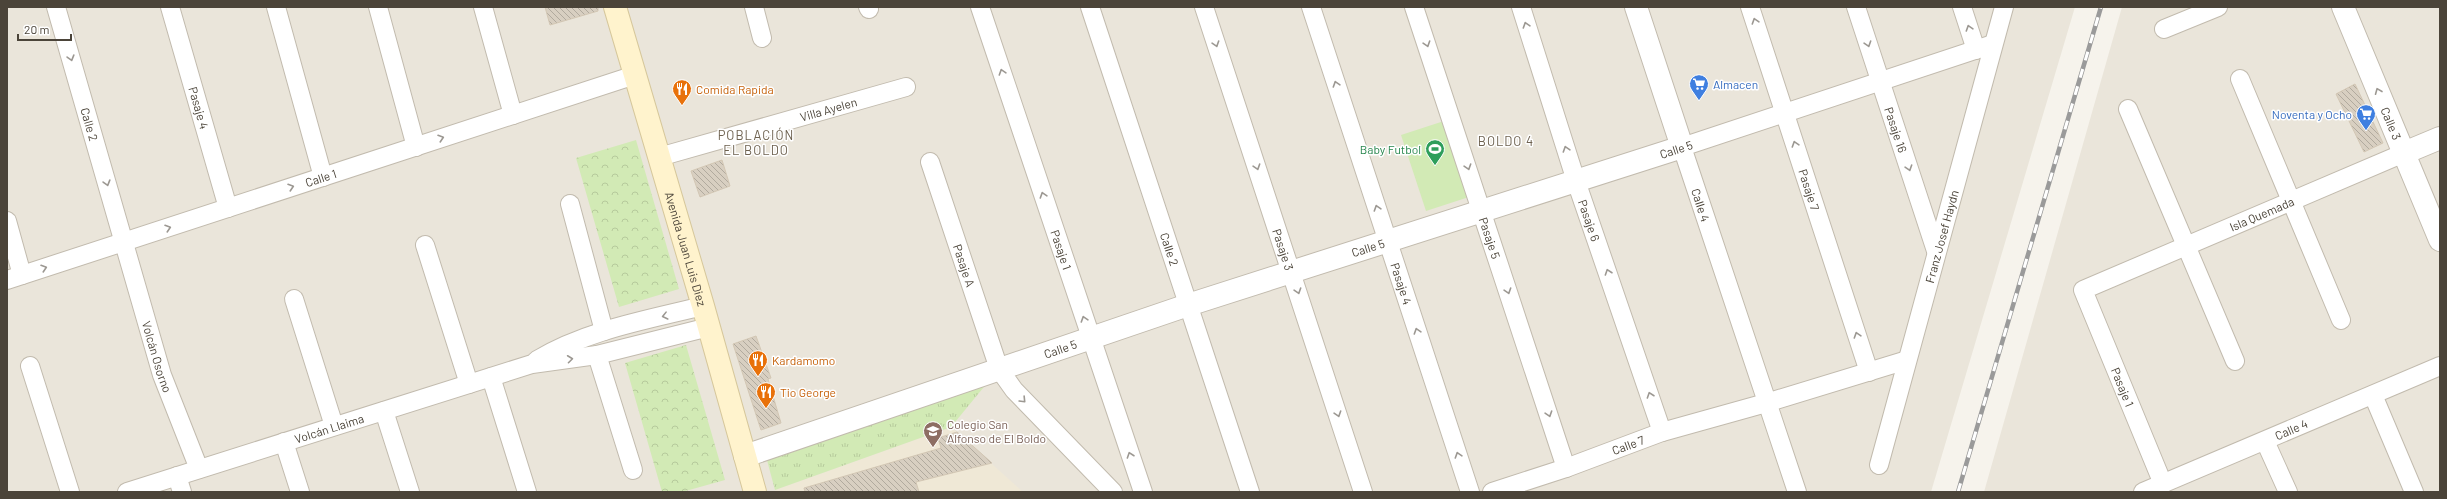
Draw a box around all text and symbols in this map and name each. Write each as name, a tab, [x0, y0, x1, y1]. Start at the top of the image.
scale bar	[18, 16, 71, 42]
one-way arrow	[1751, 17, 1760, 24]
text: 20 m	[24, 22, 50, 36]
one-way arrow	[1523, 22, 1531, 29]
one-way arrow	[1965, 25, 1974, 32]
one-way arrow	[1211, 40, 1220, 47]
one-way arrow	[1422, 40, 1430, 47]
one-way arrow	[1864, 40, 1872, 47]
one-way arrow	[66, 54, 75, 61]
one-way arrow	[998, 69, 1007, 76]
supermarket icon: Almacen	[1688, 73, 1710, 101]
place label: Almacen	[1713, 77, 1758, 91]
restaurant icon: Comida Rapida	[671, 78, 693, 106]
one-way arrow	[1332, 81, 1341, 88]
place label: Comida Rapida	[696, 82, 774, 96]
street label: Pasaje 4	[186, 85, 212, 131]
one-way arrow	[2375, 88, 2383, 95]
street label: Villa Ayelen	[798, 94, 858, 124]
supermarket icon: Noventa y Ocho	[2355, 103, 2377, 131]
street label: Pasaje 16	[1882, 105, 1910, 154]
street label: Calle 3	[2378, 105, 2404, 142]
street label: Calle 2	[78, 106, 101, 143]
place label: Noventa y Ocho	[2272, 107, 2352, 121]
district label: POBLACIÓN EL BOLDO	[718, 127, 794, 158]
district label: BOLDO 4	[1478, 133, 1534, 149]
one-way arrow	[438, 134, 445, 143]
street label: Calle 5	[1658, 137, 1694, 161]
sports icon: Baby Futbol	[1424, 138, 1446, 166]
one-way arrow	[1791, 141, 1800, 148]
place label: Baby Futbol	[1360, 142, 1421, 156]
one-way arrow	[1562, 146, 1571, 153]
one-way arrow	[1252, 164, 1261, 171]
one-way arrow	[1463, 164, 1471, 171]
one-way arrow	[1904, 164, 1913, 171]
street label: Calle 1	[303, 166, 338, 189]
street label: Pasaje 7	[1796, 167, 1823, 212]
one-way arrow	[102, 179, 111, 186]
one-way arrow	[288, 183, 295, 192]
street label: Calle 4	[1689, 187, 1713, 223]
street label: Franz Josef Haydn	[1922, 188, 1961, 284]
street label: Avenida Juan Luis Diez	[663, 190, 710, 308]
one-way arrow	[1039, 192, 1048, 199]
street label: Isla Quemada	[2227, 194, 2296, 234]
street label: Pasaje 6	[1576, 198, 1603, 243]
one-way arrow	[1373, 204, 1382, 211]
street label: Pasaje 5	[1477, 215, 1503, 260]
one-way arrow	[164, 224, 171, 232]
street label: Pasaje 3	[1270, 227, 1297, 272]
street label: Pasaje 1	[1048, 228, 1075, 271]
street label: Calle 2	[1158, 231, 1182, 268]
street label: Calle 5	[1350, 236, 1386, 259]
street label: Pasaje A	[951, 242, 978, 289]
street label: Pasaje 4	[1388, 261, 1415, 306]
one-way arrow	[40, 264, 47, 273]
one-way arrow	[1604, 269, 1612, 276]
one-way arrow	[1293, 287, 1302, 294]
one-way arrow	[1503, 287, 1512, 294]
one-way arrow	[662, 311, 668, 319]
one-way arrow	[1080, 315, 1089, 322]
street label: Volcán Osorno	[140, 319, 175, 394]
one-way arrow	[1414, 328, 1422, 335]
one-way arrow	[1853, 331, 1862, 338]
street label: Calle 5	[1042, 336, 1078, 361]
restaurant icon: Kardamomo	[747, 349, 769, 377]
place label: Kardamomo	[772, 353, 835, 367]
one-way arrow	[567, 355, 573, 364]
street label: Pasaje 1	[2109, 365, 2137, 409]
restaurant icon: Tio George	[755, 381, 777, 409]
place label: Tio George	[780, 385, 836, 399]
one-way arrow	[1646, 392, 1654, 399]
one-way arrow	[1018, 395, 1025, 402]
street label: Volcán Llaima	[293, 411, 366, 446]
one-way arrow	[1333, 411, 1342, 418]
one-way arrow	[1544, 411, 1552, 418]
street label: Calle 4	[2273, 416, 2310, 442]
place label: Colegio San Alfonso de El Boldo	[947, 417, 1046, 445]
school or university icon: Colegio San Alfonso de El Boldo	[922, 420, 944, 448]
street label: Calle 7	[1610, 432, 1646, 457]
one-way arrow	[1127, 452, 1135, 459]
one-way arrow	[1454, 452, 1462, 459]

